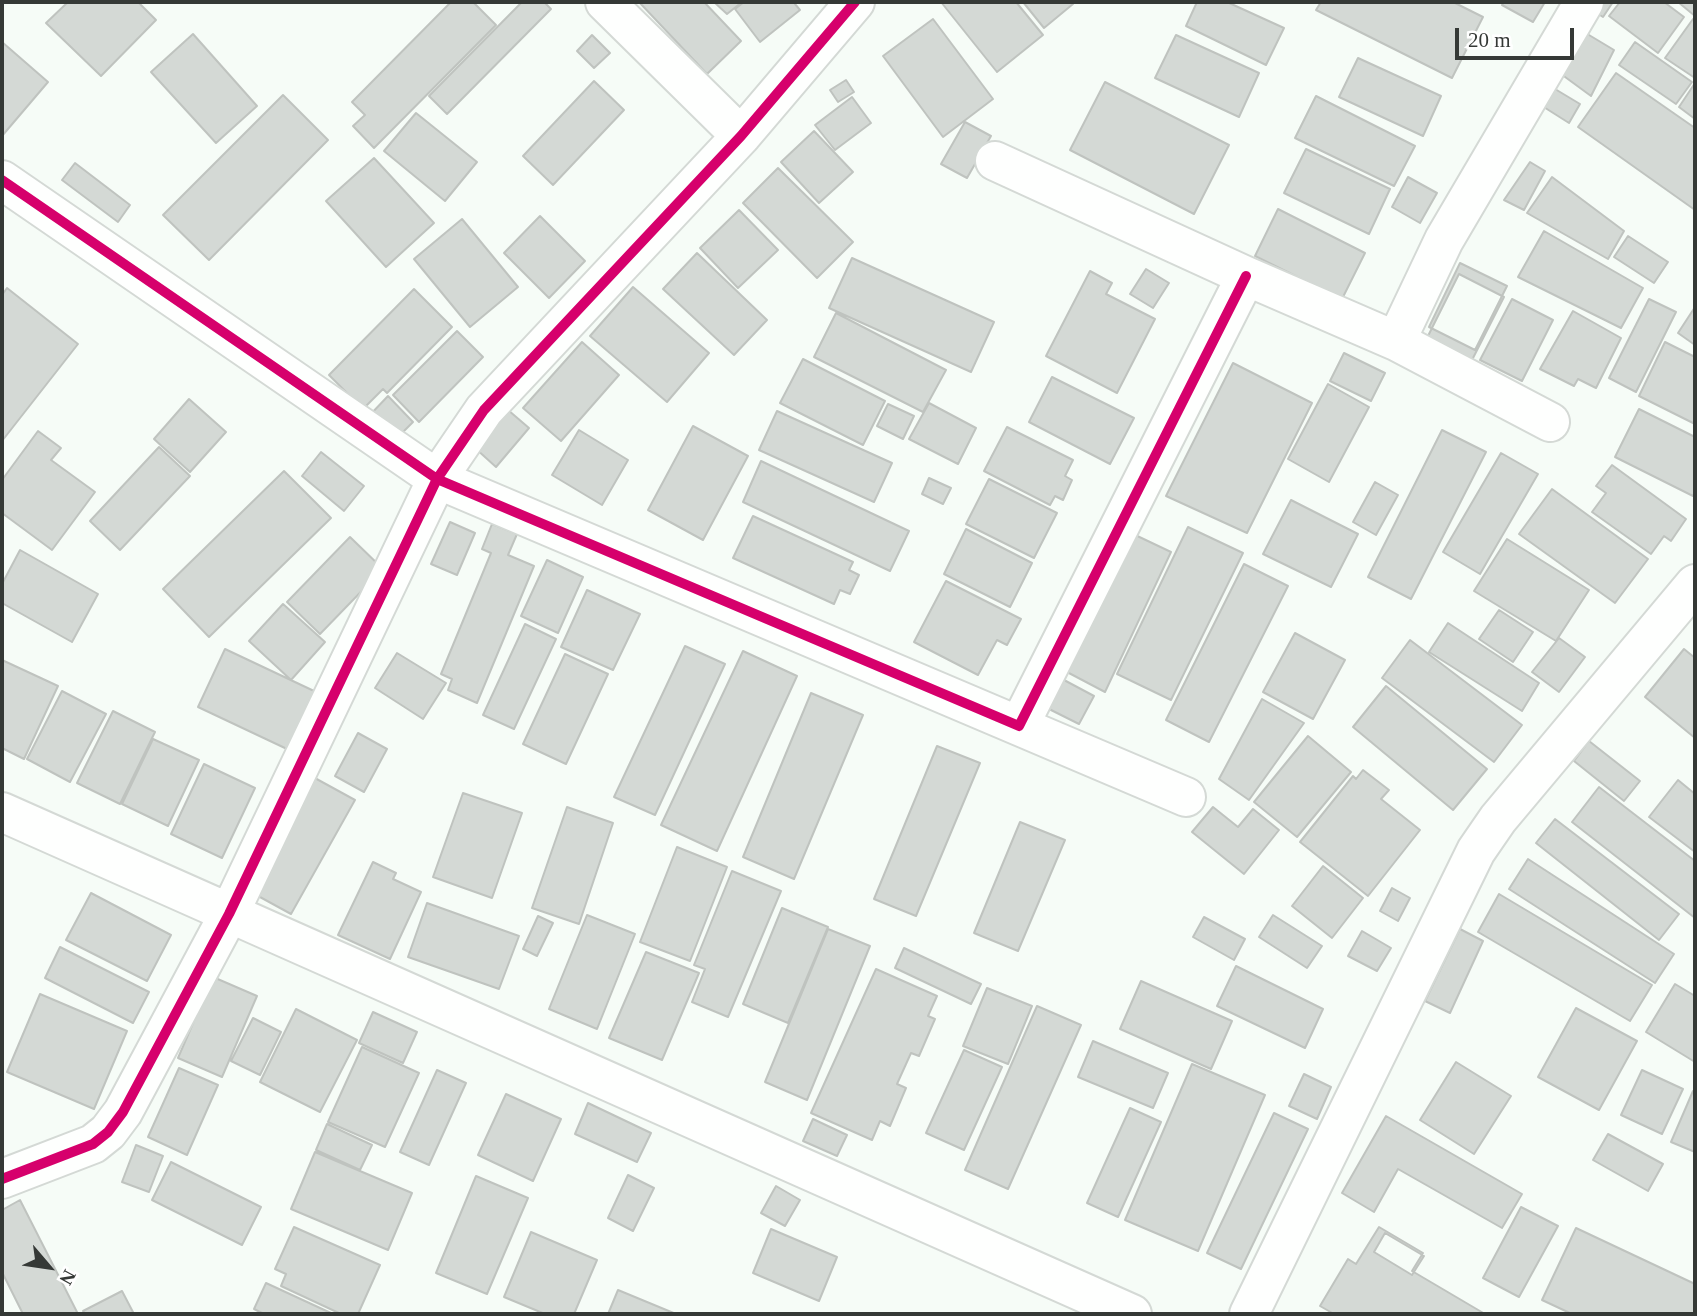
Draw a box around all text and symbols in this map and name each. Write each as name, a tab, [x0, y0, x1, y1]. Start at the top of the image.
scale bar	[1459, 14, 1578, 58]
text: 20 m	[1468, 28, 1511, 52]
north arrow	[14, 1232, 84, 1302]
text: N	[55, 1266, 80, 1289]

